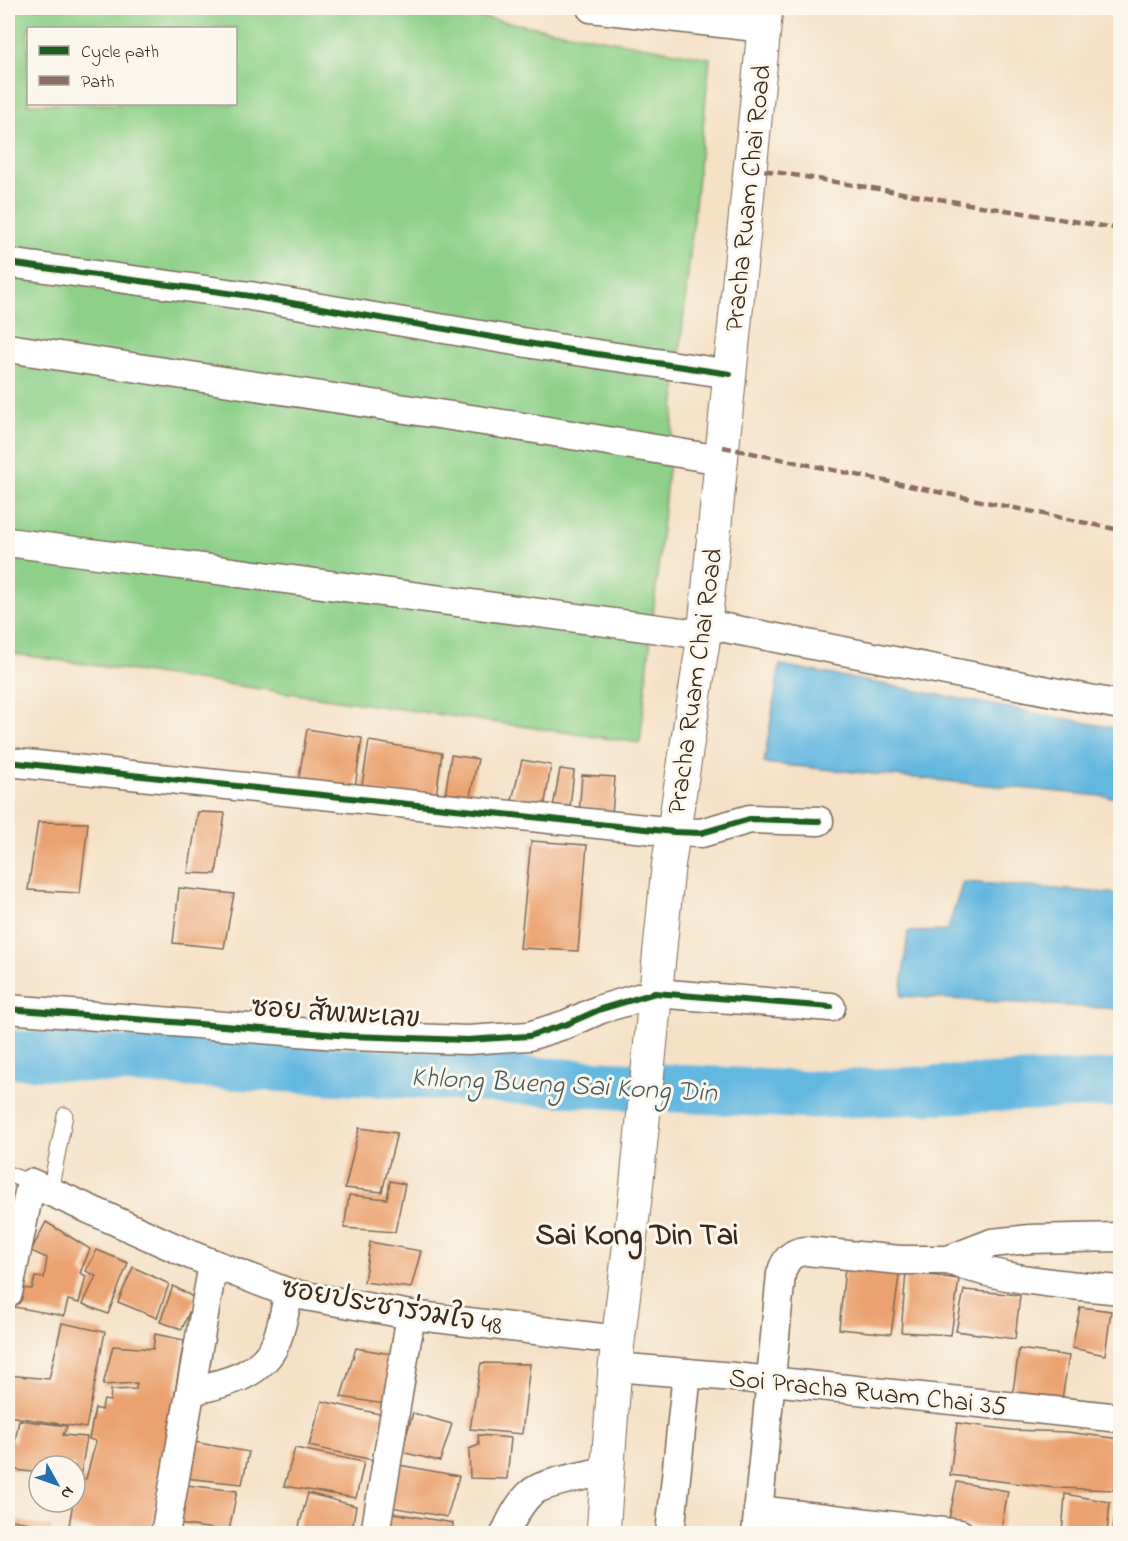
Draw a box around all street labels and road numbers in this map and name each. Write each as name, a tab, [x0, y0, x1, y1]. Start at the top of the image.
street label: Pracha Ruam Chai Road	[716, 63, 783, 334]
street label: Pracha Ruam Chai Road	[658, 546, 734, 817]
street label: ซอย สัพพะเลข	[250, 989, 422, 1040]
street label: ซอยประชาร่วมใจ 48	[278, 1269, 505, 1347]
street label: Soi Pracha Ruam Chai 35	[727, 1360, 1009, 1427]

